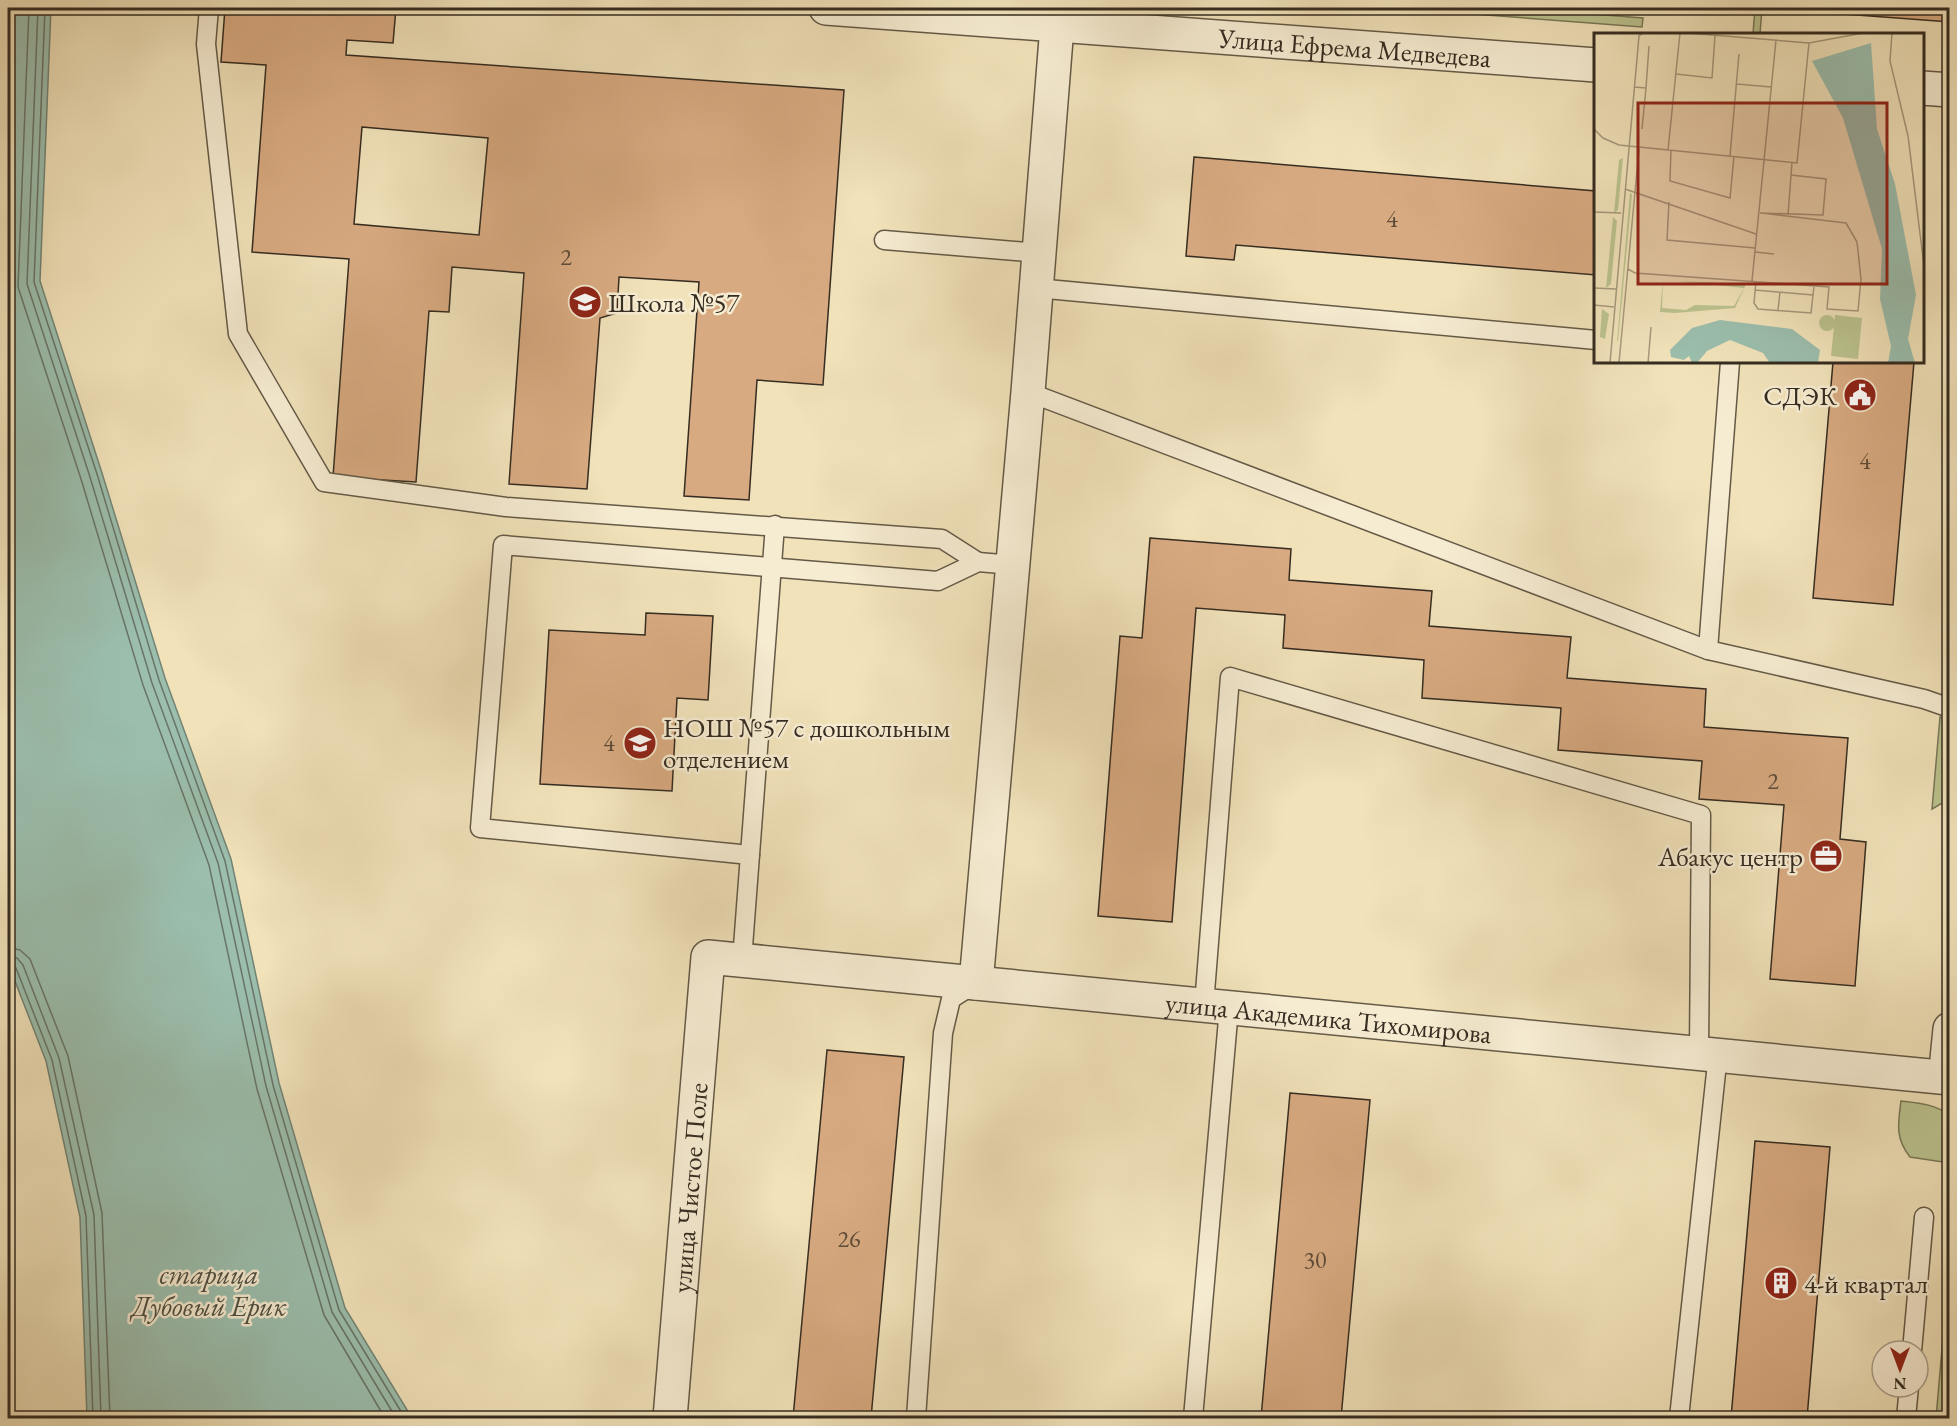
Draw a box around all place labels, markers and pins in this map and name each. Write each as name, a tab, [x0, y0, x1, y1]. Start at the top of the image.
school or university icon: Школа №57	[567, 284, 603, 320]
place label: Школа №57	[608, 285, 741, 320]
public building icon: СДЭК	[1842, 377, 1878, 413]
place label: СДЭК	[1763, 378, 1837, 413]
place label: НОШ №57 с дошкольным отделением	[663, 710, 950, 776]
school or university icon: НОШ №57 с дошкольным отделением	[622, 725, 658, 761]
office icon: Абакус центр	[1808, 838, 1844, 874]
place label: Абакус центр	[1657, 839, 1803, 874]
building icon: 4-й квартал	[1763, 1265, 1799, 1301]
place label: 4-й квартал	[1804, 1266, 1928, 1301]

